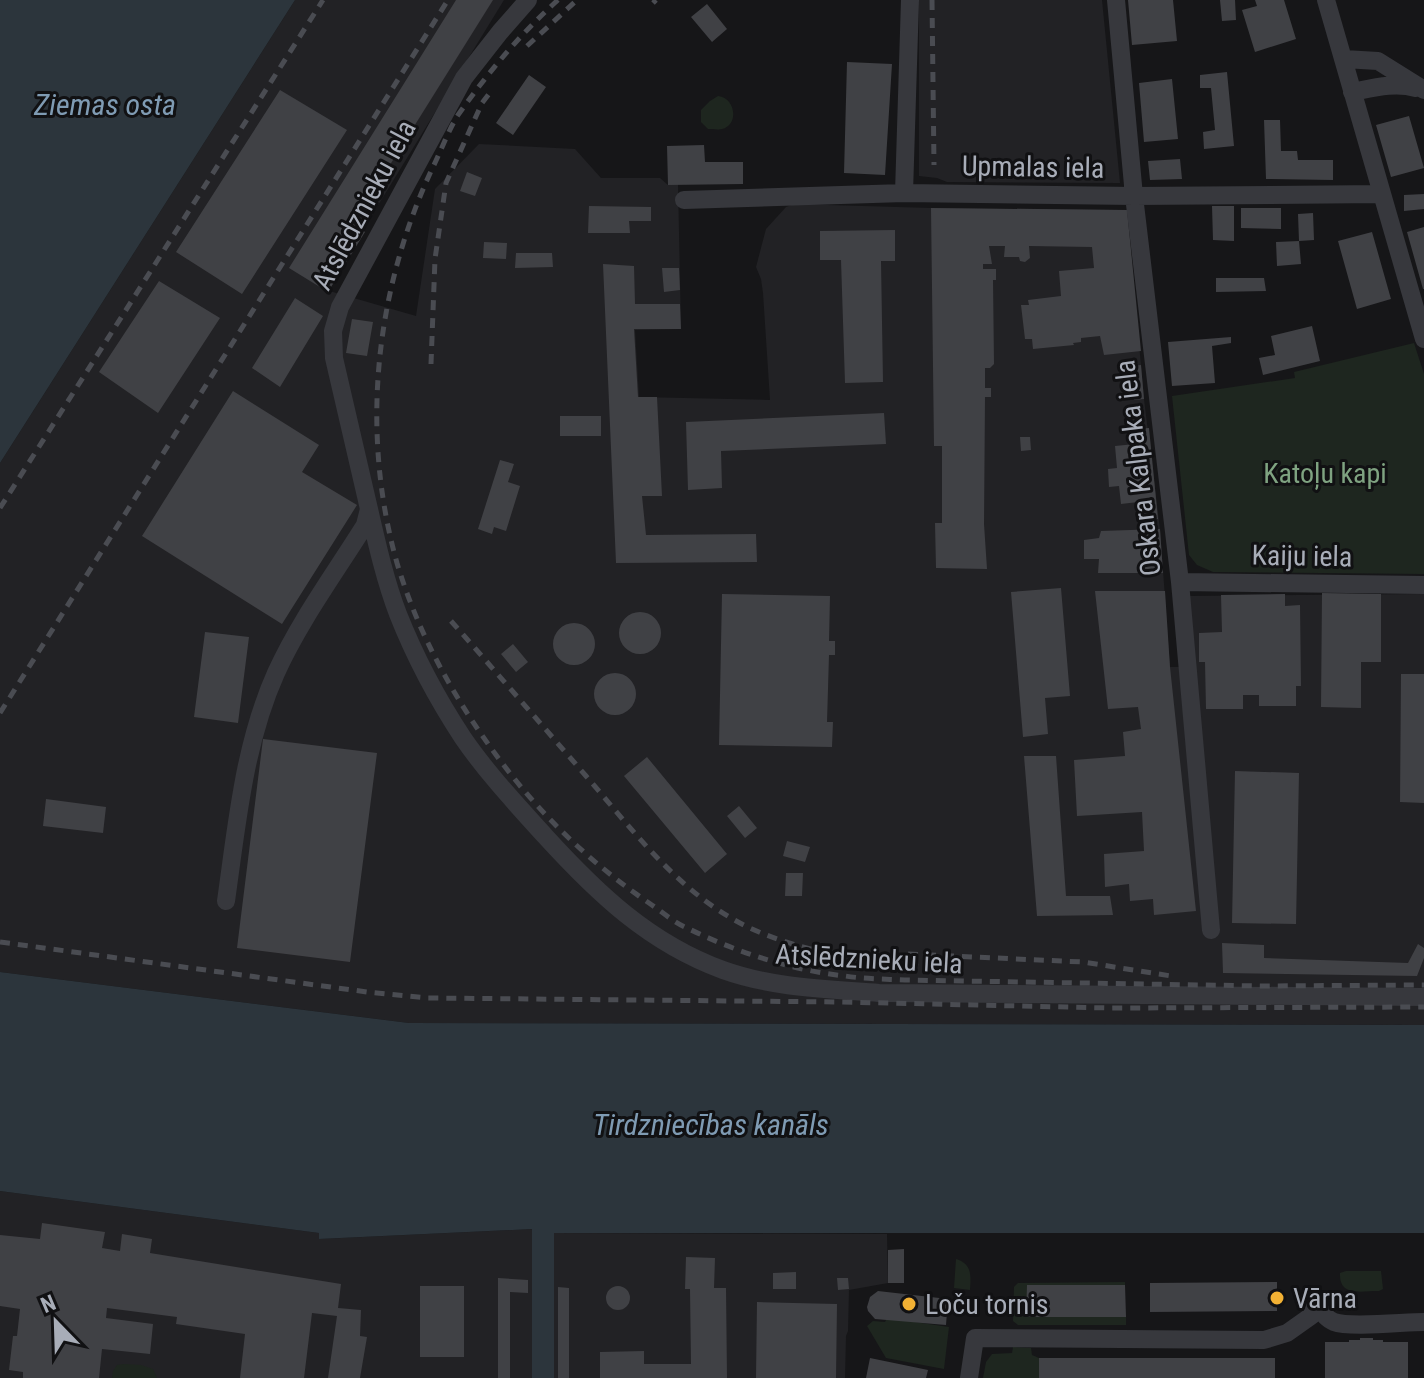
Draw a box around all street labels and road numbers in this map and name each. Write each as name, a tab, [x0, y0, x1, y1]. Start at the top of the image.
street label: Atslēdznieku iela	[305, 114, 423, 296]
street label: Upmalas iela	[961, 149, 1105, 185]
street label: Oskara Kalpaka iela	[1108, 358, 1168, 578]
street label: Kaiju iela	[1251, 539, 1353, 573]
street label: Atslēdznieku iela	[774, 938, 964, 980]

